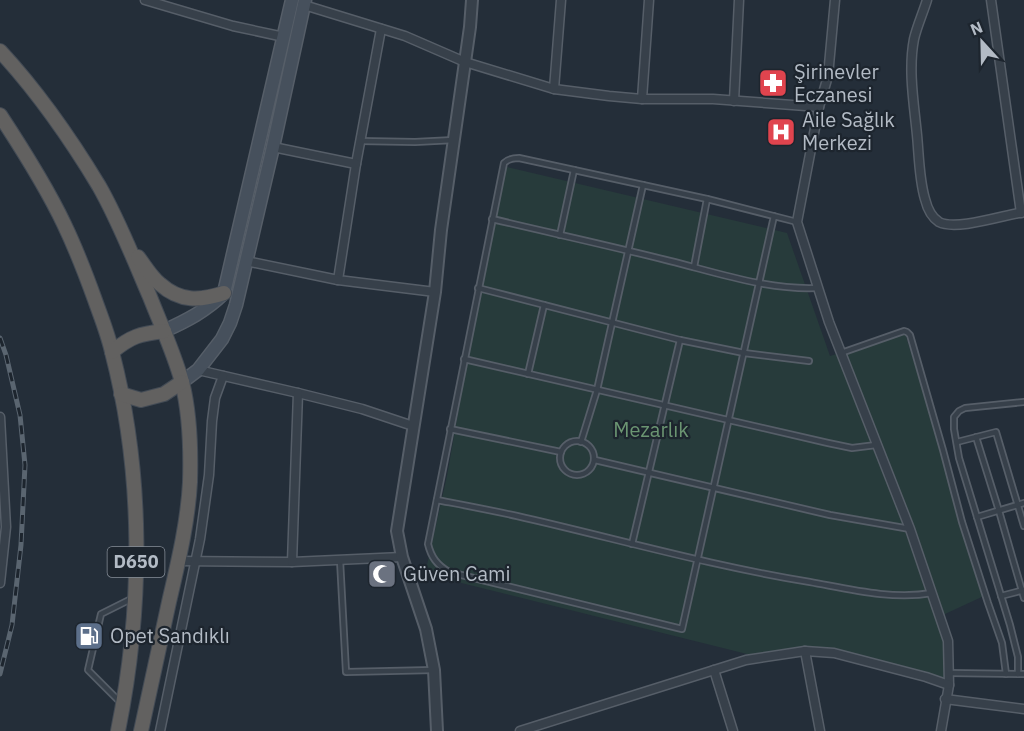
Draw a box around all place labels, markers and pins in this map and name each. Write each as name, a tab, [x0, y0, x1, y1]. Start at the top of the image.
place label: Şirinevler Eczanesi	[794, 58, 879, 108]
pharmacy icon: Şirinevler Eczanesi	[757, 67, 789, 99]
place label: Aile Sağlık Merkezi	[802, 106, 895, 156]
hospital icon: Aile Sağlık Merkezi	[765, 116, 797, 148]
mosque icon: Güven Cami	[366, 558, 398, 590]
place label: Güven Cami	[403, 560, 511, 587]
fuel station icon: Opet Sandıklı	[73, 620, 105, 652]
place label: Opet Sandıklı	[110, 622, 230, 649]

